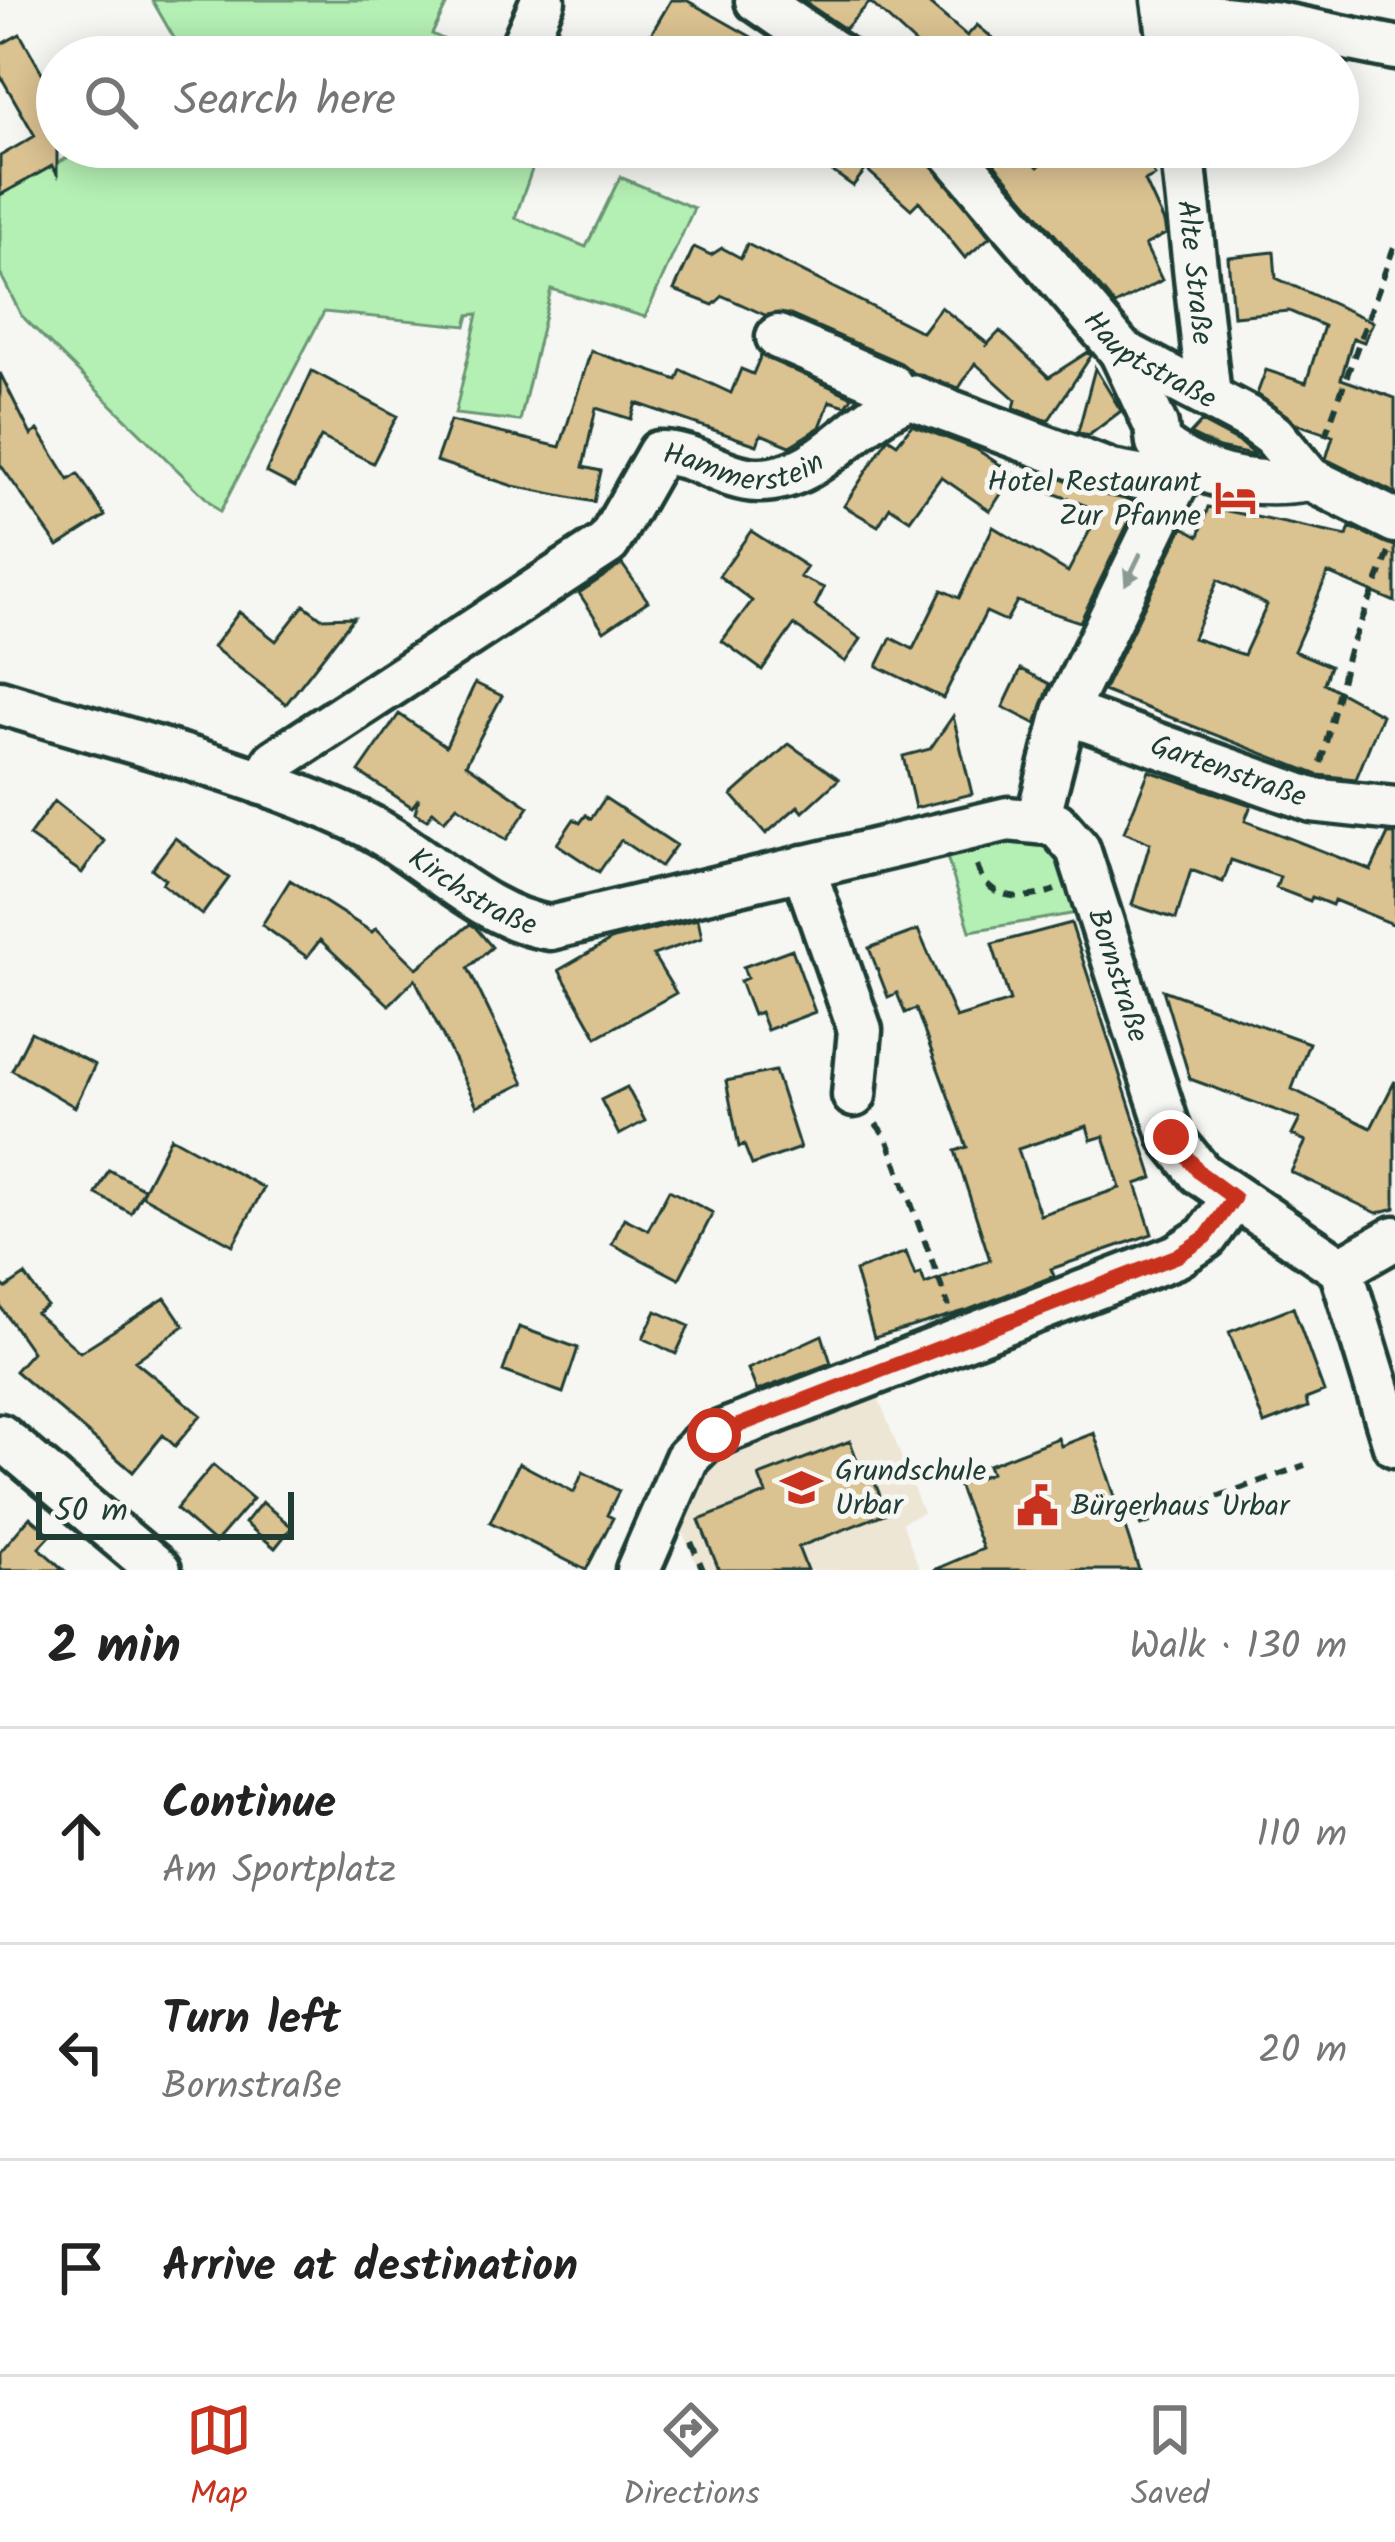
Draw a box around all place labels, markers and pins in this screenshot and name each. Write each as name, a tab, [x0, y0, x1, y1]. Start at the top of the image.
place label: Hotel Restaurant Zur Pfanne	[987, 459, 1201, 541]
hotel icon: Hotel Restaurant Zur Pfanne	[1212, 475, 1258, 521]
place label: Grundschule Urbar	[835, 1448, 986, 1530]
school or university icon: Grundschule Urbar	[778, 1464, 824, 1510]
public building icon: Bürgerhaus Urbar	[1014, 1482, 1060, 1528]
place label: Bürgerhaus Urbar	[1071, 1483, 1291, 1531]

